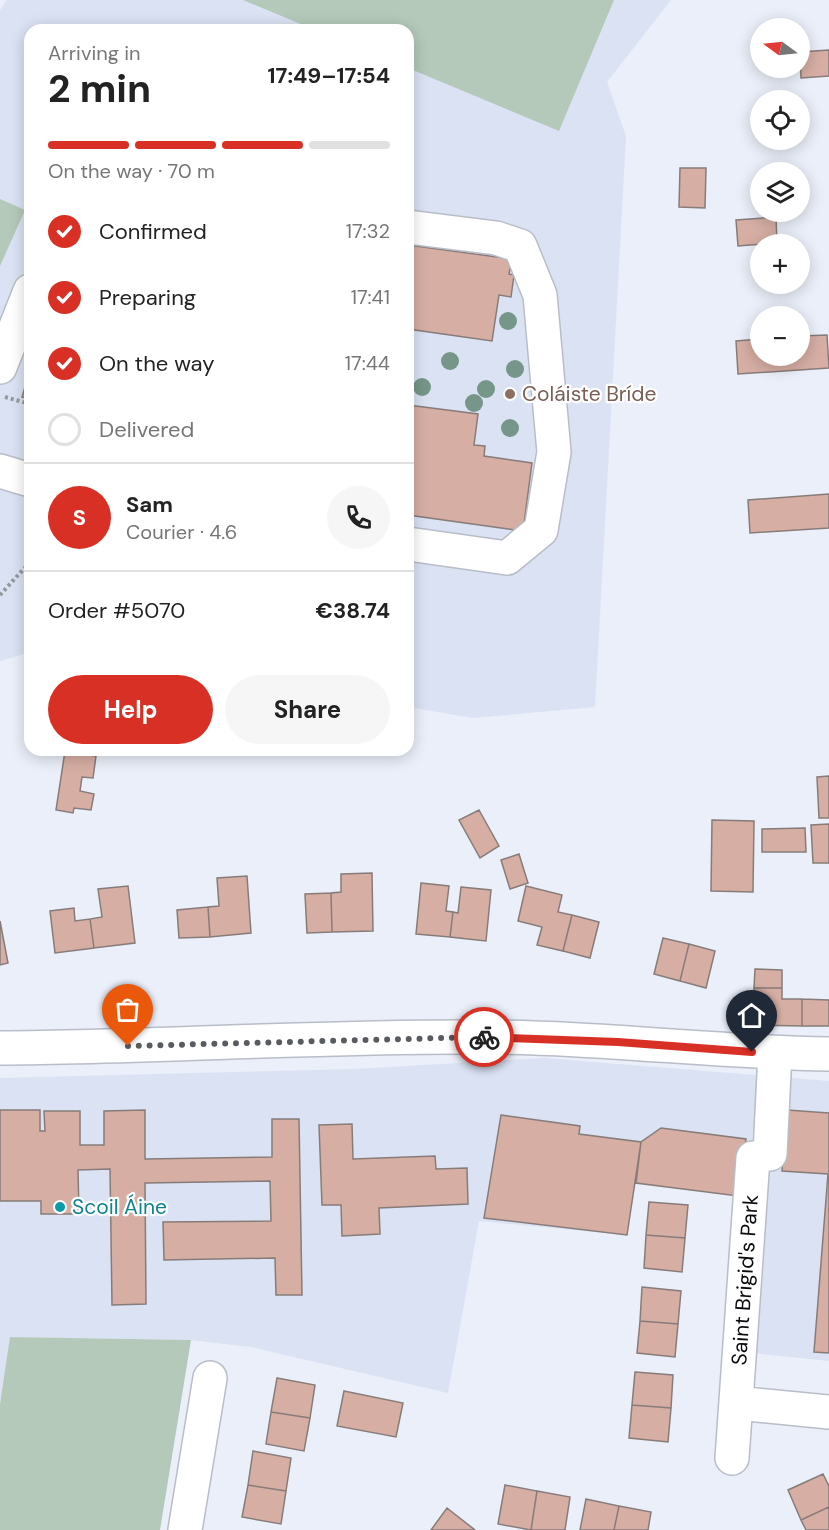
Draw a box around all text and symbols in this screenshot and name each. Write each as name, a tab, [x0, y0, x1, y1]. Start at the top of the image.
north arrow	[750, 18, 810, 78]
map controls	[750, 18, 810, 366]
text: Arriving in	[48, 40, 140, 66]
text: 17:49–17:54	[268, 61, 390, 90]
text: 2 min	[48, 63, 151, 114]
button: locate	[750, 90, 810, 150]
text: On the way · 70 m	[48, 158, 215, 184]
button: layers	[750, 162, 810, 222]
icon: check	[48, 215, 81, 248]
text: Confirmed	[99, 217, 207, 246]
text: 17:32	[346, 218, 390, 244]
button: +	[750, 234, 810, 294]
icon: check	[48, 281, 81, 314]
text: Preparing	[99, 283, 196, 312]
text: 17:41	[351, 284, 390, 310]
button: −	[750, 306, 810, 366]
icon: check	[48, 347, 81, 380]
text: On the way	[99, 349, 214, 378]
text: 17:44	[345, 350, 390, 376]
place label: Coláiste Bríde	[522, 380, 656, 408]
marker: Coláiste Bríde	[503, 387, 517, 401]
text: Delivered	[99, 415, 194, 444]
button: phone	[327, 486, 390, 549]
text: Sam	[126, 490, 173, 519]
text: S	[73, 503, 86, 532]
text: Courier · 4.6	[126, 519, 237, 545]
text: Order #5070	[48, 596, 185, 625]
text: €38.74	[316, 596, 390, 625]
button: Help	[48, 675, 213, 744]
button: Share	[225, 675, 390, 744]
pin	[102, 984, 153, 1046]
pin	[726, 990, 777, 1052]
icon: bag	[111, 993, 144, 1026]
icon: home	[735, 999, 768, 1032]
courier	[454, 1007, 514, 1067]
icon: bike	[468, 1021, 501, 1054]
place label: Scoil Áine	[72, 1193, 167, 1221]
street label: Saint Brigid's Park	[725, 1193, 765, 1366]
marker: Scoil Áine	[53, 1200, 67, 1214]

